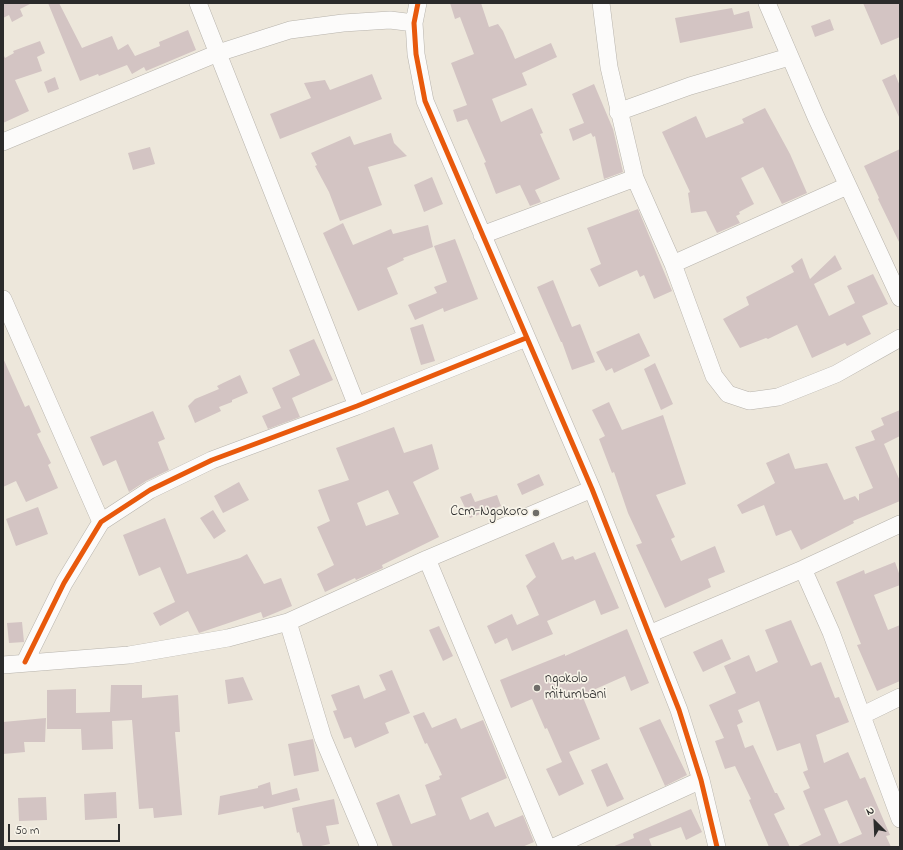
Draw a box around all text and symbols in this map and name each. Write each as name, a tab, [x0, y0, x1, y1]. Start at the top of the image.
place label: Ccm-Ngokoro	[450, 505, 528, 521]
marker: Ccm-Ngokoro	[531, 508, 541, 518]
place label: ngokolo mitumbani	[545, 672, 606, 704]
marker: ngokolo mitumbani	[532, 683, 542, 693]
north arrow	[855, 802, 895, 842]
text: N	[863, 802, 877, 820]
scale bar	[10, 816, 122, 842]
text: 50 m	[15, 822, 39, 840]

